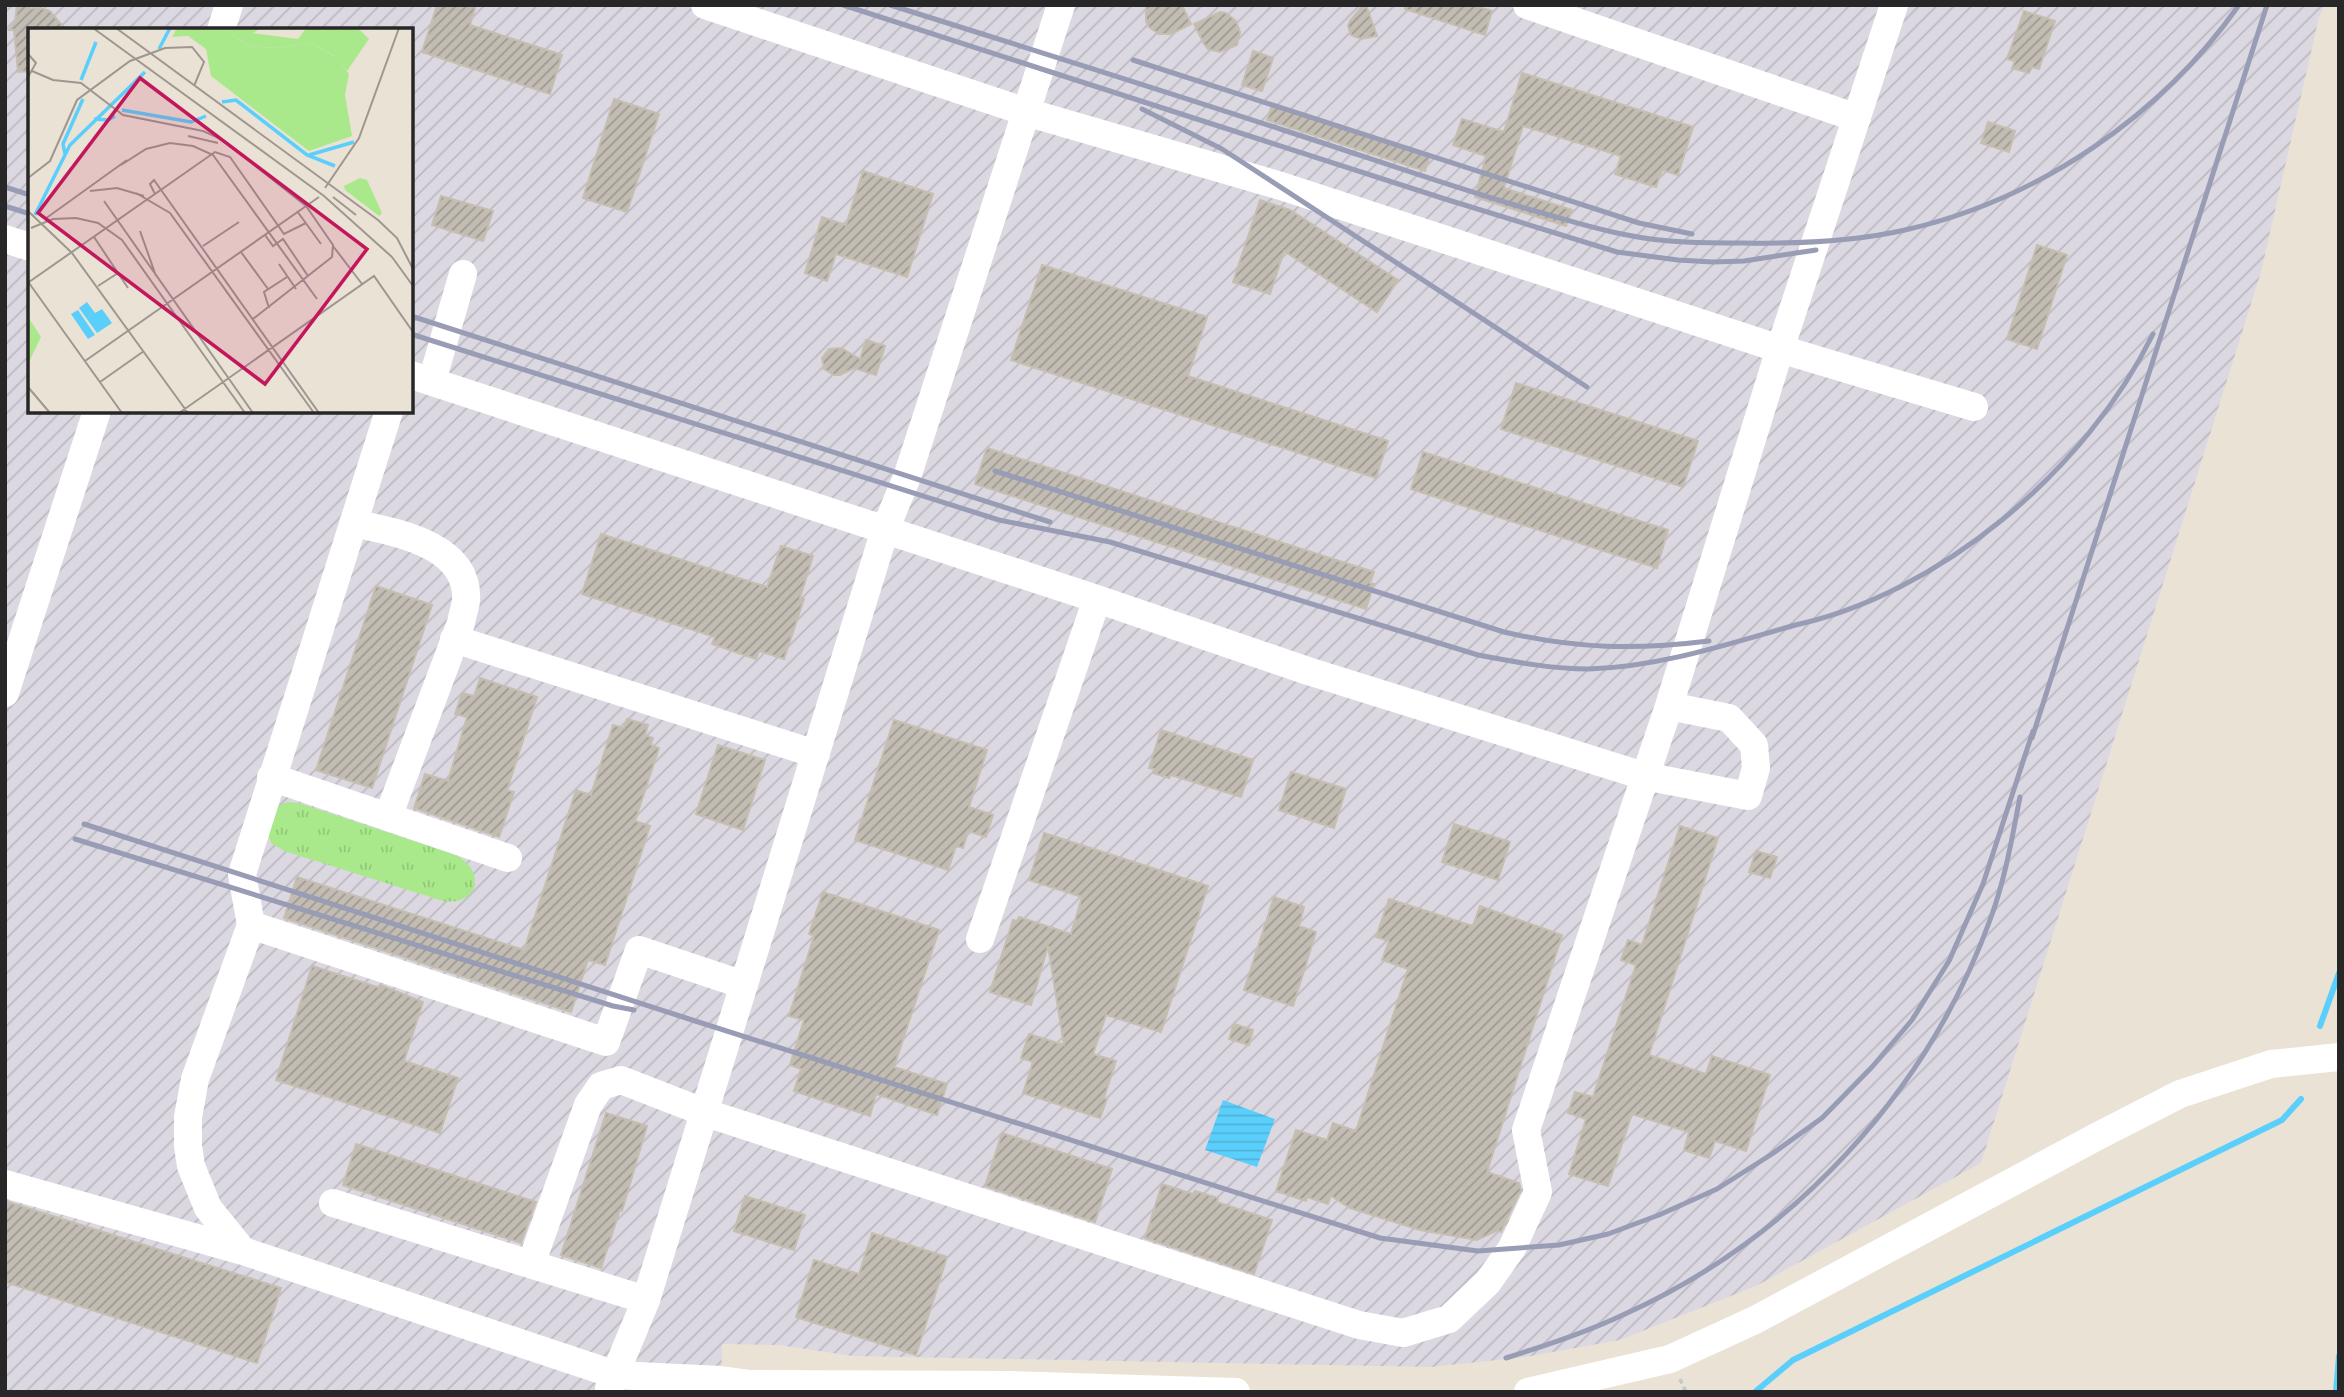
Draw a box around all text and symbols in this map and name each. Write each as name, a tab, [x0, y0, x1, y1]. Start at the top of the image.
inset map	[28, 28, 413, 413]

